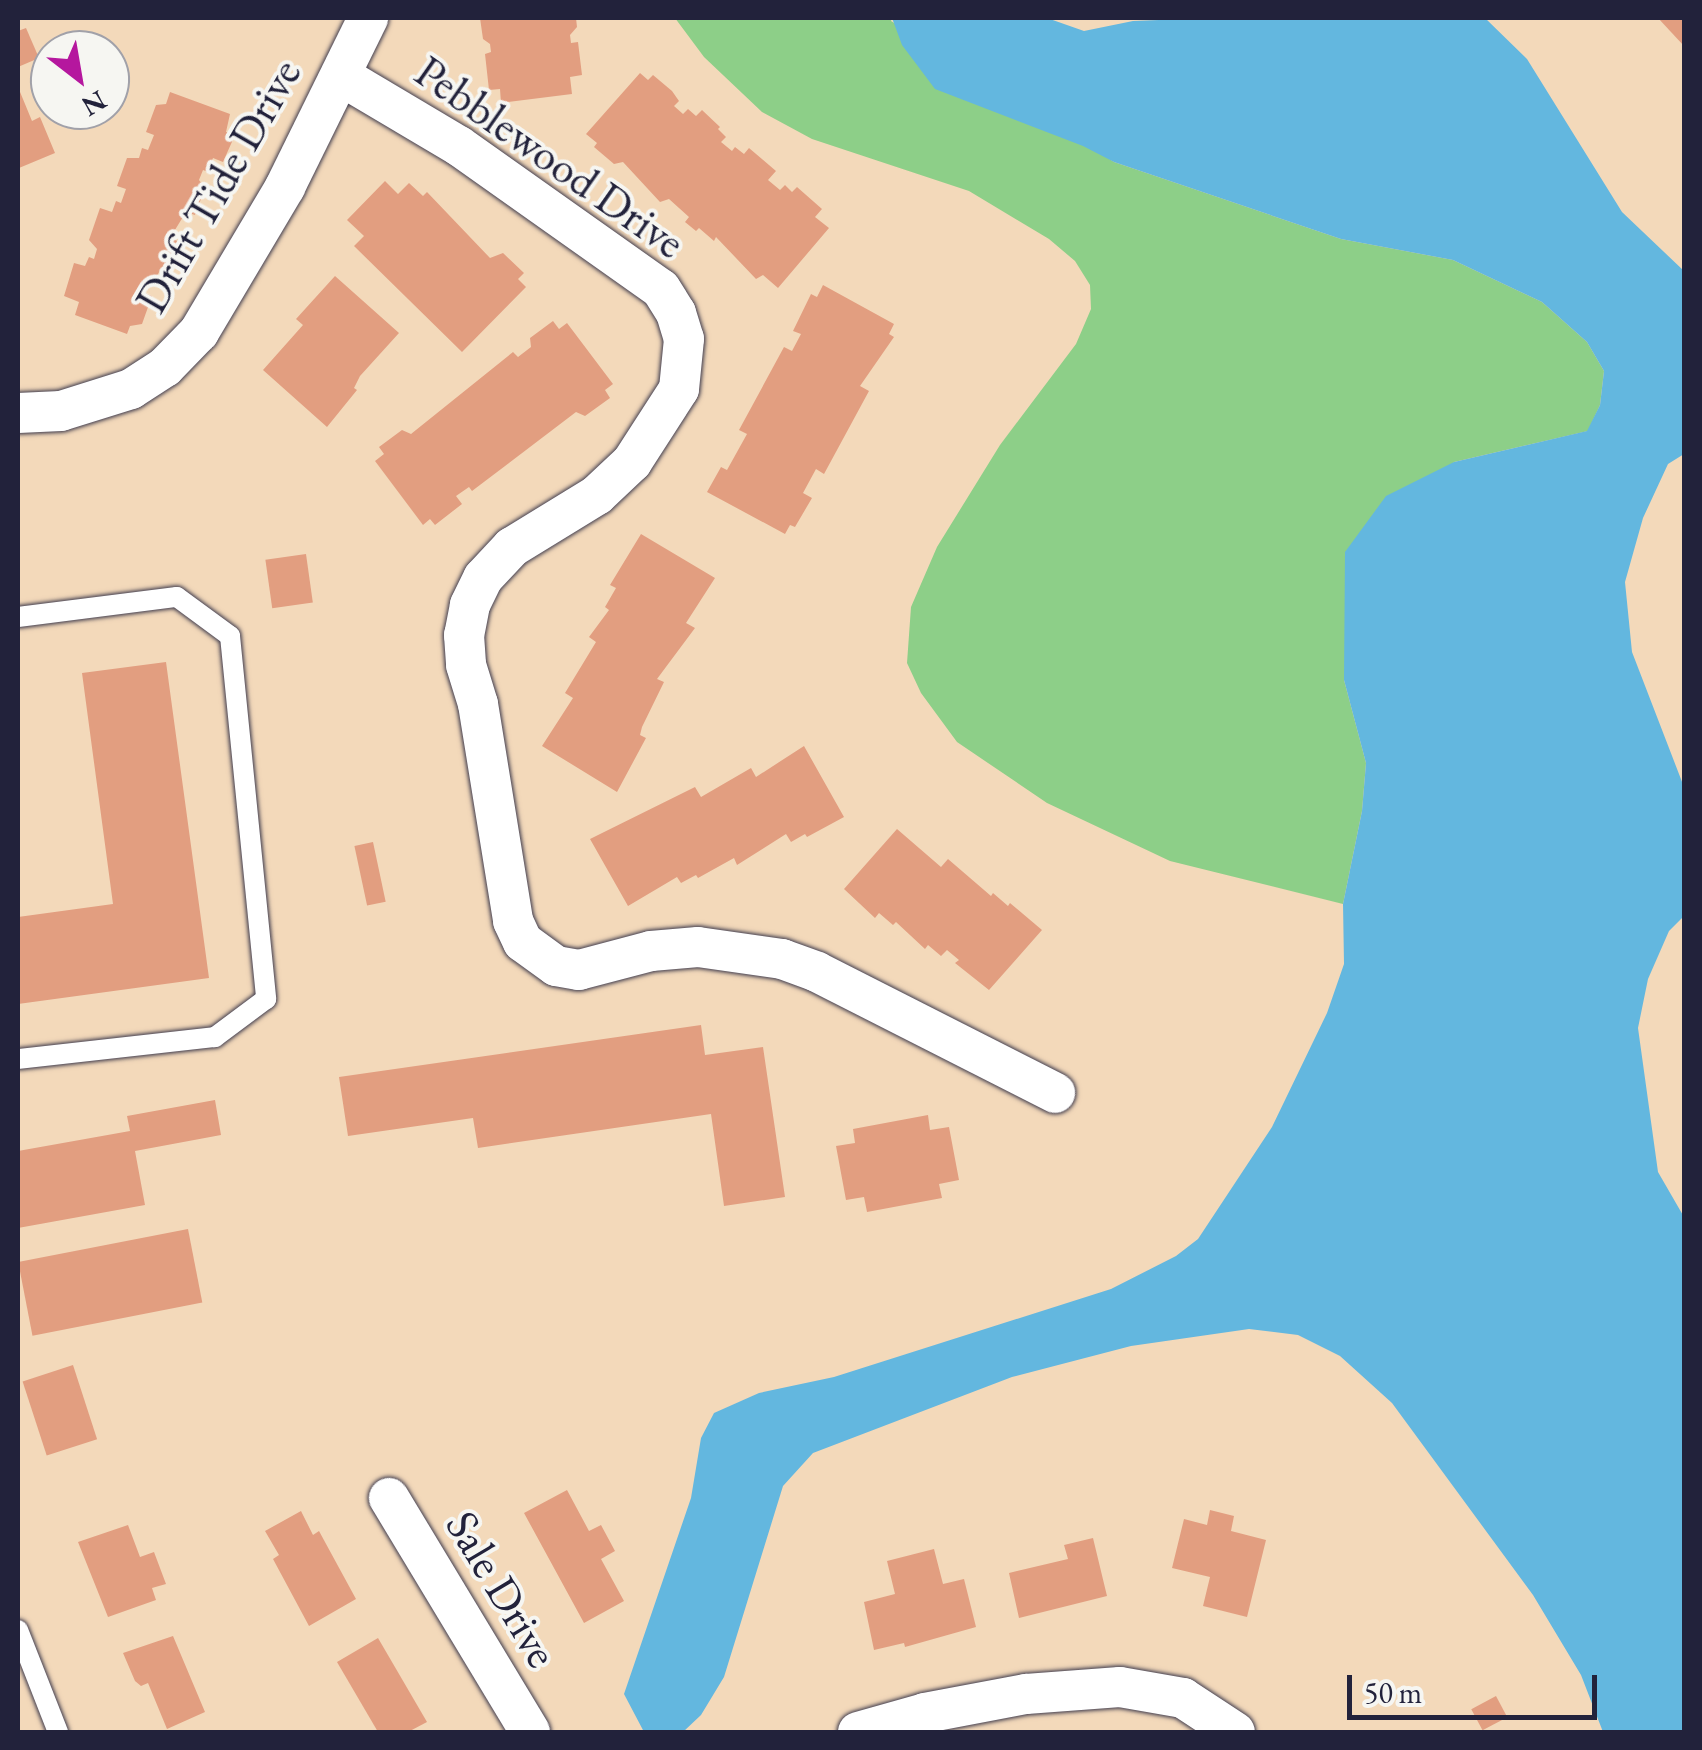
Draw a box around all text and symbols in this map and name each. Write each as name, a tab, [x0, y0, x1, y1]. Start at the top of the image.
north arrow	[30, 30, 130, 130]
street label: Pebblewood Drive	[405, 44, 695, 270]
street label: Drift Tide Drive	[124, 50, 312, 322]
text: N	[75, 83, 113, 125]
street label: Sale Drive	[434, 1501, 570, 1677]
scale bar	[1352, 1655, 1602, 1717]
text: 50 m	[1364, 1673, 1422, 1712]

